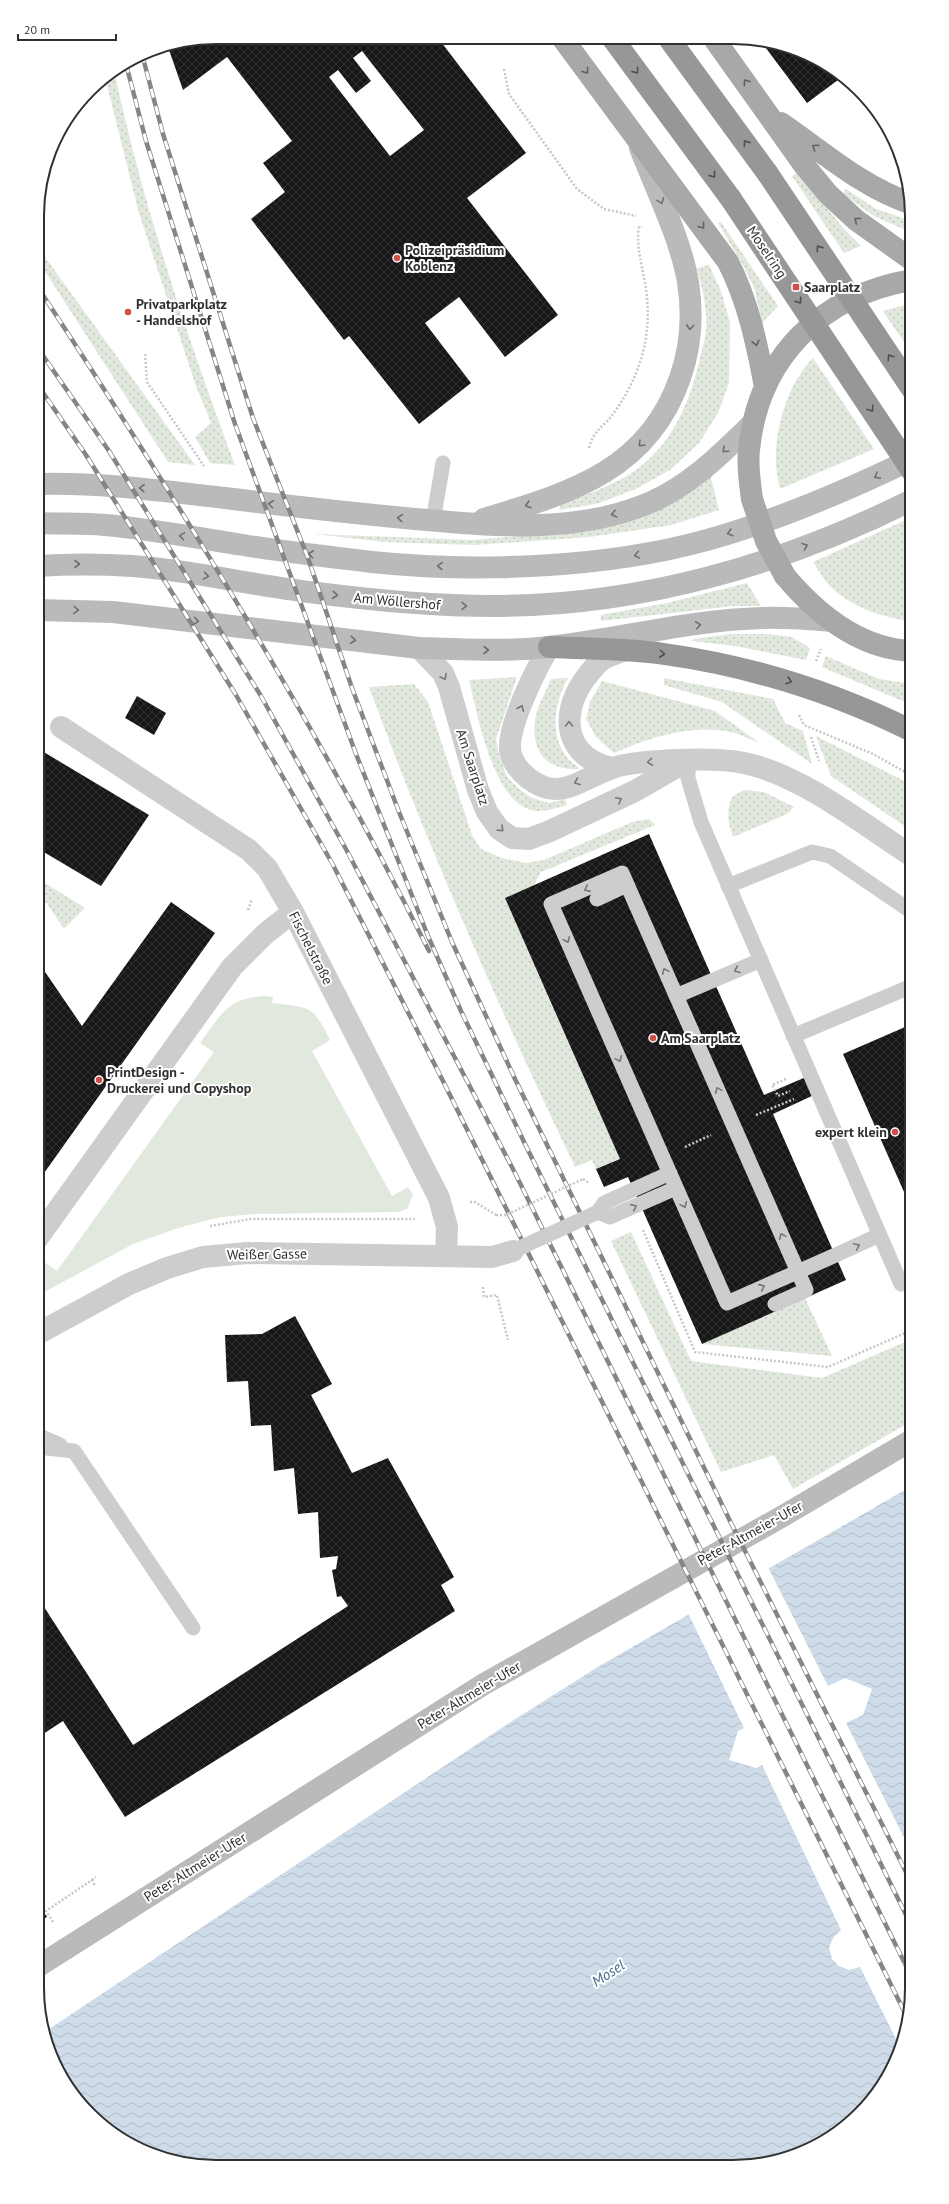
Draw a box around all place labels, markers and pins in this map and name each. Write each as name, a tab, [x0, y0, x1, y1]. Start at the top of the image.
place label: Polizeipräsidium Koblenz	[405, 241, 504, 275]
marker: Polizeipräsidium Koblenz	[392, 253, 402, 263]
place label: Saarplatz	[804, 278, 860, 296]
marker: Saarplatz	[791, 282, 801, 292]
place label: Privatparkplatz - Handelshof	[136, 295, 227, 329]
marker: Privatparkplatz - Handelshof	[123, 307, 133, 317]
place label: Am Saarplatz	[661, 1029, 740, 1047]
marker: Am Saarplatz	[648, 1033, 658, 1043]
place label: PrintDesign - Druckerei und Copyshop	[107, 1063, 252, 1097]
marker: PrintDesign - Druckerei und Copyshop	[94, 1075, 104, 1085]
place label: expert klein	[815, 1123, 887, 1141]
marker: expert klein	[890, 1127, 900, 1137]

